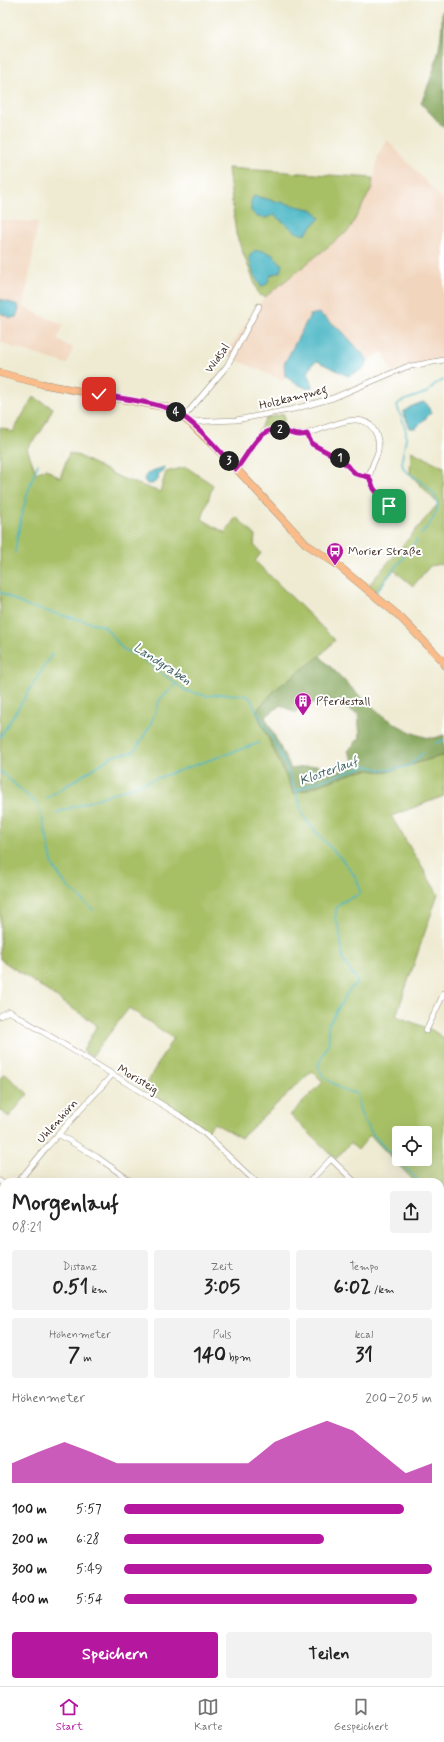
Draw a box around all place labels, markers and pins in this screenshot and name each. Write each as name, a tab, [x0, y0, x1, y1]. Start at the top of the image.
pin	[82, 377, 116, 411]
pin: 4	[166, 402, 186, 422]
pin: 2	[270, 420, 290, 440]
pin: 1	[330, 448, 350, 468]
pin: 3	[219, 451, 239, 471]
pin	[372, 489, 406, 523]
bus stop icon: Morier Straße	[325, 541, 345, 566]
place label: Morier Straße	[348, 544, 421, 560]
building icon: Pferdestall	[293, 691, 313, 716]
place label: Pferdestall	[316, 694, 371, 710]

